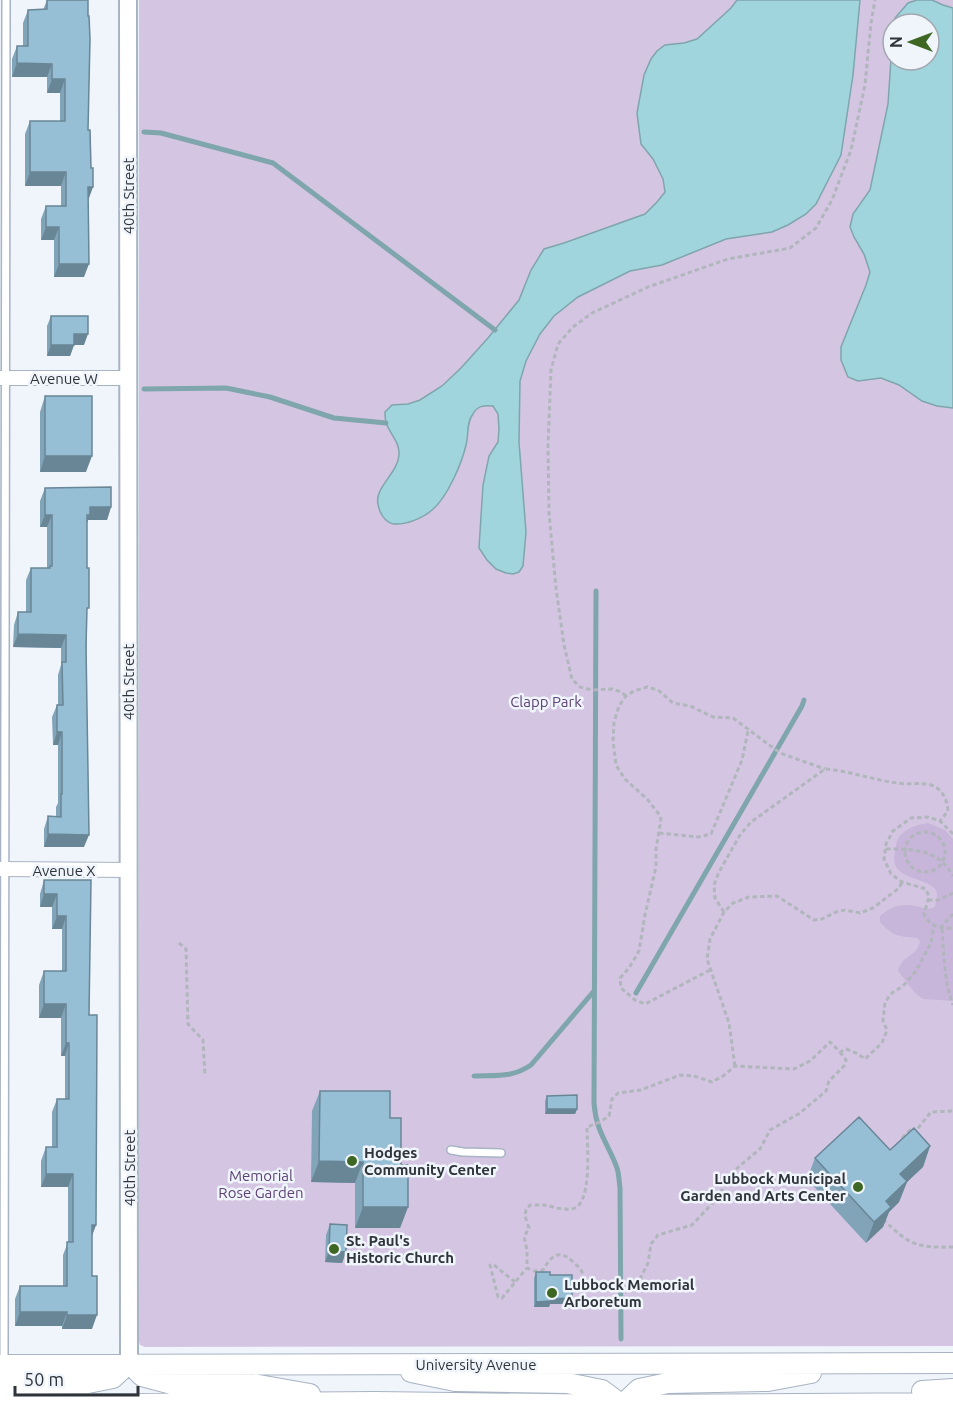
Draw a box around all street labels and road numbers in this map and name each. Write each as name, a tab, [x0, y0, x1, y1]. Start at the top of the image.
street label: 40th Street	[120, 158, 137, 234]
street label: Avenue W	[30, 370, 98, 387]
street label: 40th Street	[120, 644, 137, 720]
street label: Avenue X	[32, 862, 96, 879]
street label: 40th Street	[121, 1130, 138, 1206]
street label: University Avenue	[416, 1356, 536, 1373]

